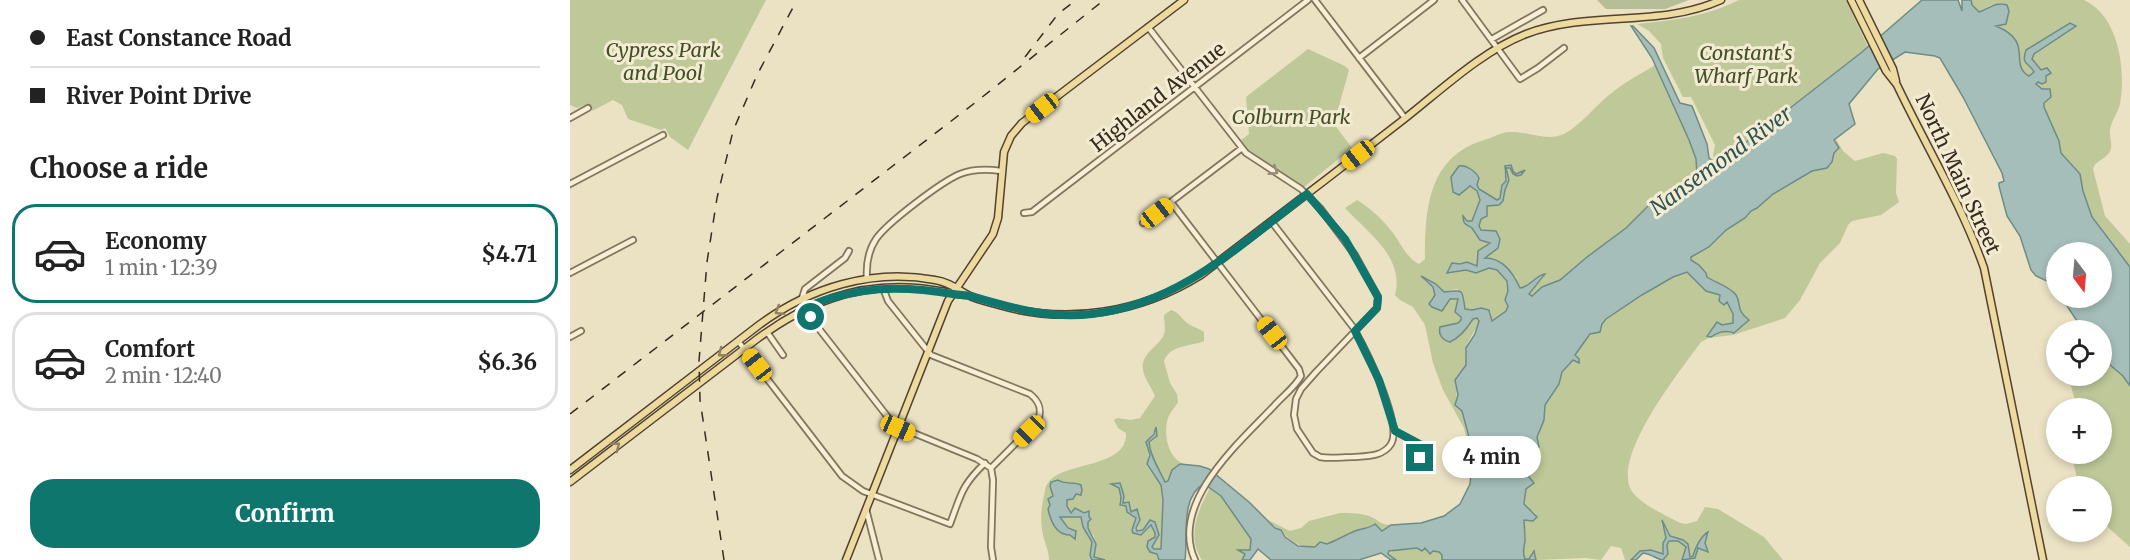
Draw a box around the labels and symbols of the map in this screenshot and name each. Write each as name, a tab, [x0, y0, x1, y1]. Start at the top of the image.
street label: Highland Avenue	[1085, 36, 1230, 157]
park label: Cypress Park and Pool	[605, 37, 721, 85]
park label: Constant's Wharf Park	[1694, 40, 1798, 88]
car	[1022, 90, 1062, 126]
street label: North Main Street	[1910, 90, 2007, 258]
water label: Nansemond River	[1644, 100, 1797, 221]
park label: Colburn Park	[1231, 104, 1351, 129]
car	[1338, 137, 1378, 173]
one-way arrow	[1268, 164, 1278, 176]
car	[1137, 195, 1177, 231]
north arrow	[2046, 242, 2112, 308]
one-way arrow	[775, 303, 785, 315]
route start	[797, 303, 824, 330]
car	[1254, 313, 1290, 353]
car	[739, 345, 775, 385]
one-way arrow	[717, 346, 728, 357]
car	[878, 412, 918, 444]
car	[1010, 412, 1048, 450]
callout: 4 min	[1441, 437, 1540, 479]
one-way arrow	[610, 443, 621, 454]
route end	[1406, 444, 1433, 471]

